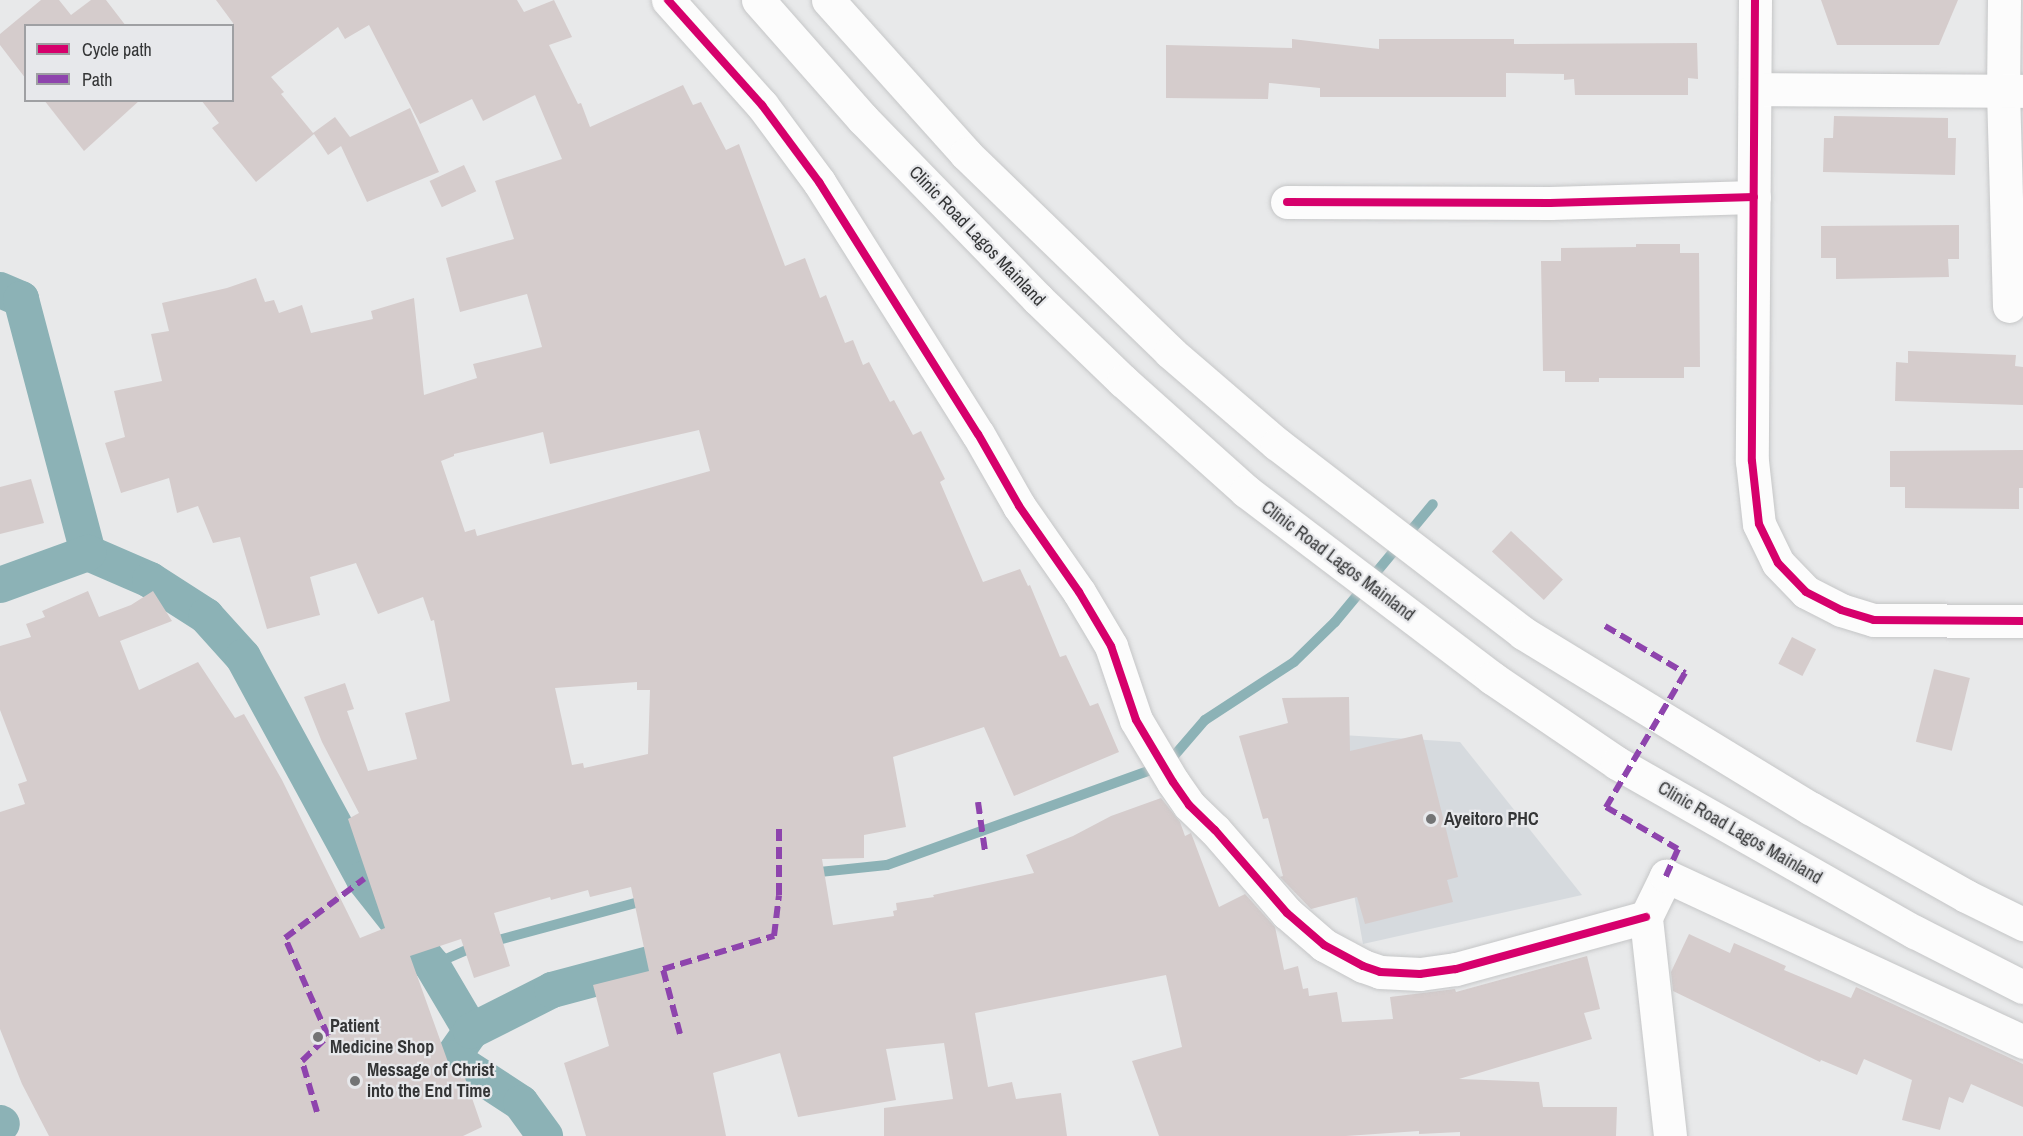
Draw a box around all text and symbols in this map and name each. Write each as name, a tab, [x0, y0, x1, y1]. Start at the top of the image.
legend	[24, 24, 234, 102]
text: Cycle path	[82, 37, 152, 62]
text: Path	[82, 67, 112, 92]
street label: Clinic Road Lagos Mainland	[905, 162, 1049, 310]
street label: Clinic Road Lagos Mainland	[1257, 496, 1419, 626]
street label: Clinic Road Lagos Mainland	[1654, 777, 1826, 889]
place label: Ayeitoro PHC	[1444, 808, 1539, 830]
marker: Ayeitoro PHC	[1422, 810, 1440, 828]
place label: Patient Medicine Shop	[330, 1016, 434, 1058]
marker: Patient Medicine Shop	[311, 1030, 325, 1044]
place label: Message of Christ into the End Time	[367, 1060, 494, 1102]
marker: Message of Christ into the End Time	[348, 1074, 362, 1088]

